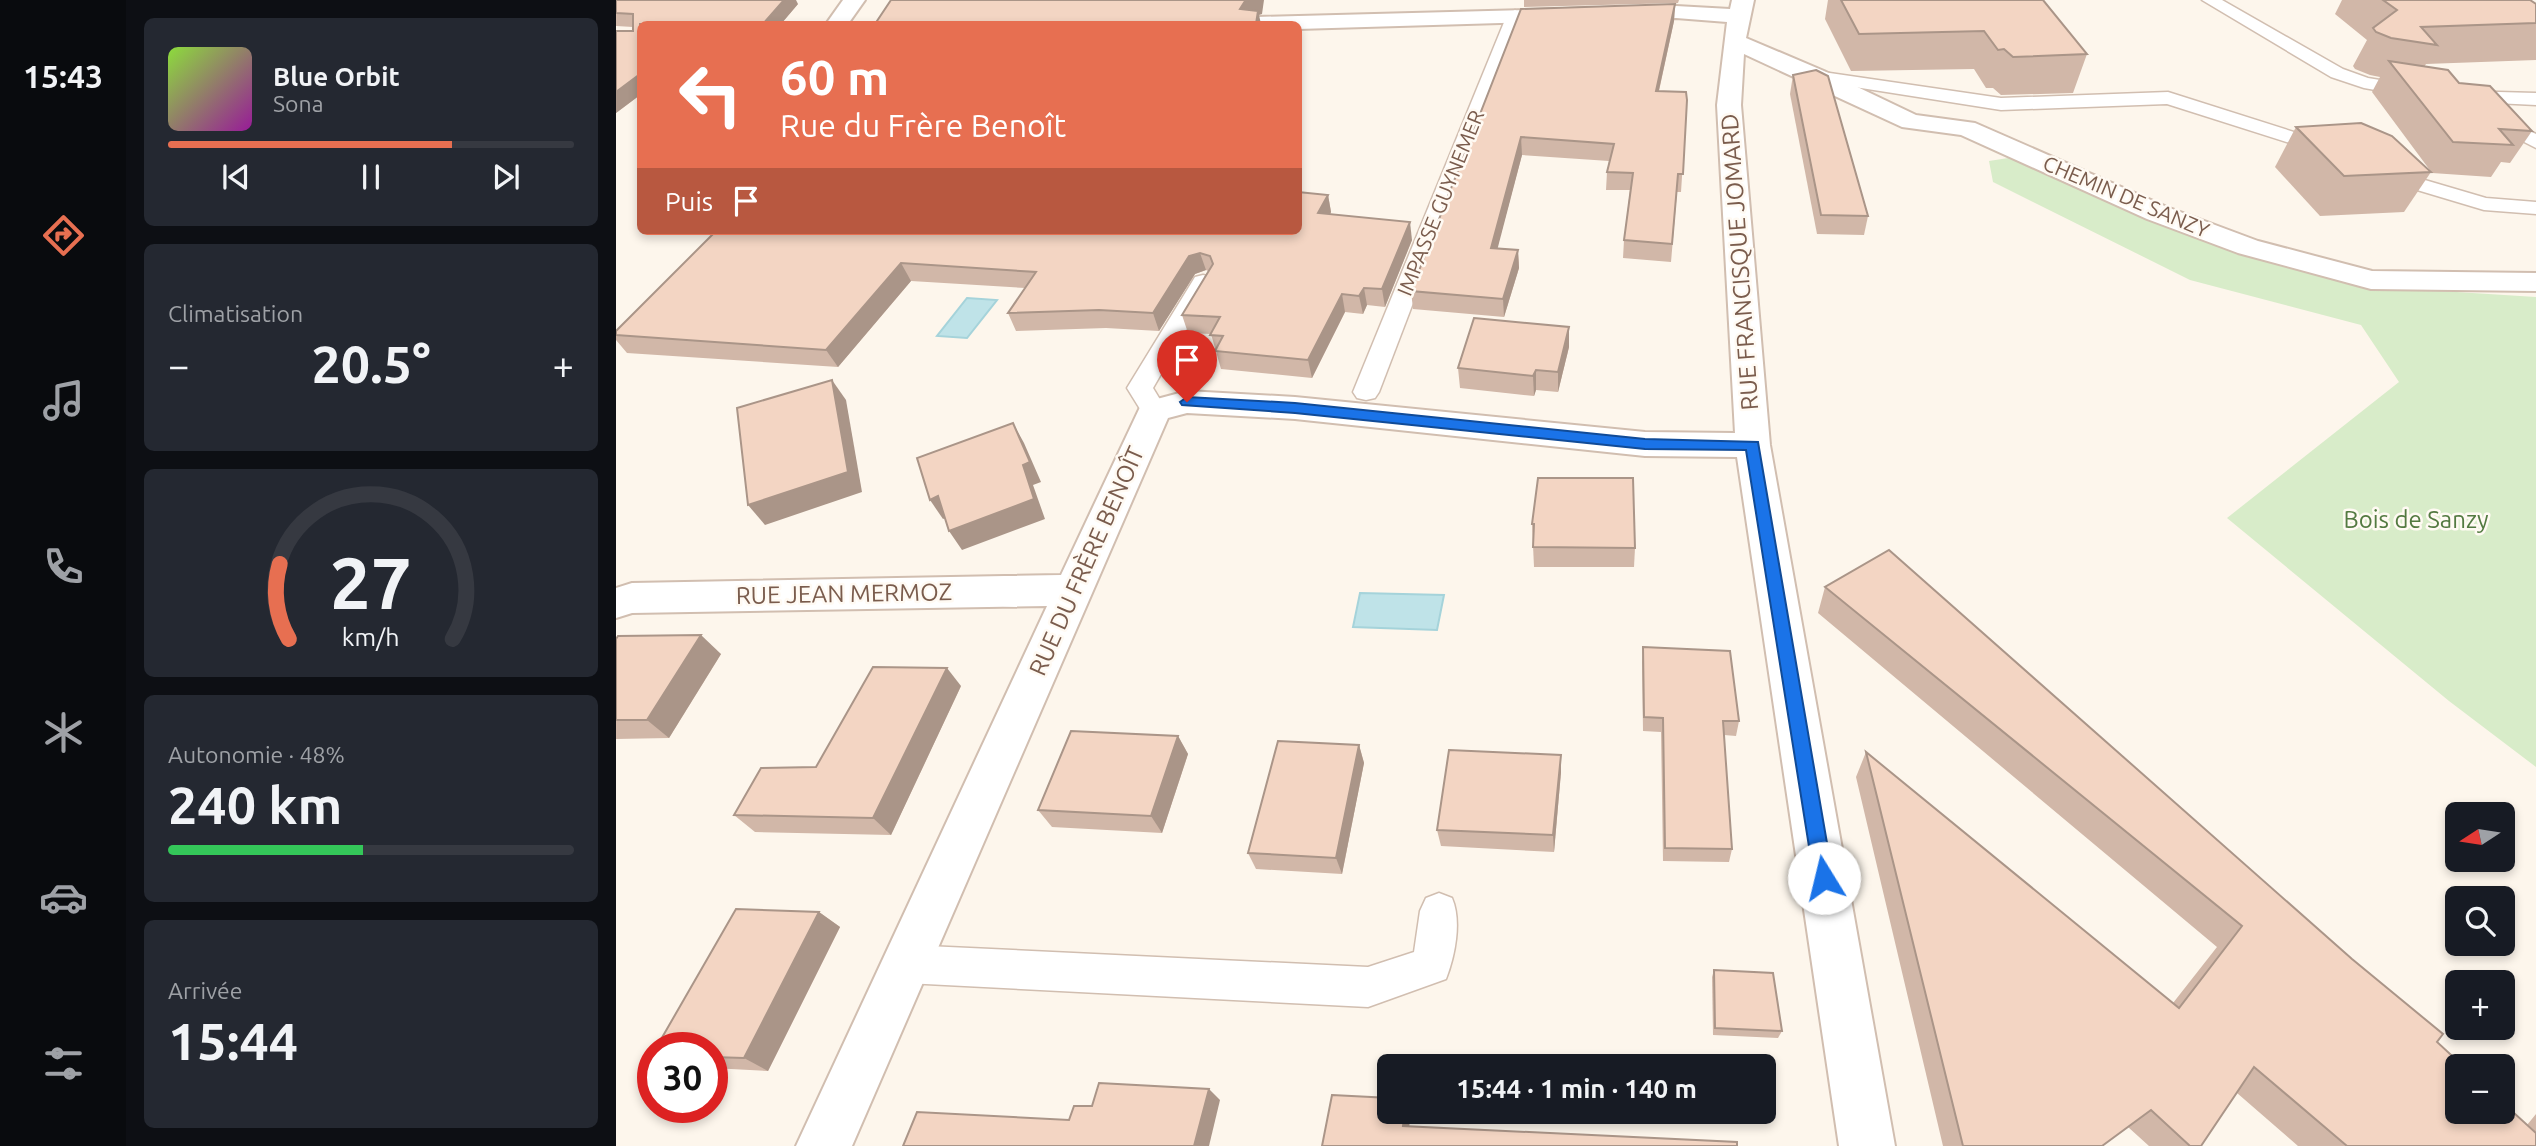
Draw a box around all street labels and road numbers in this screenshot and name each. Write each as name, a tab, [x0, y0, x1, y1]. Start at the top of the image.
street label: IMPASSE GUYNEMER	[1392, 106, 1488, 299]
street label: RUE FRANCISQUE JOMARD	[1716, 113, 1763, 411]
street label: CHEMIN DE SANZY	[2040, 150, 2213, 242]
street label: RUE DU FRÈRE BENOÎT	[1023, 442, 1149, 680]
street label: RUE JEAN MERMOZ	[736, 578, 952, 609]

